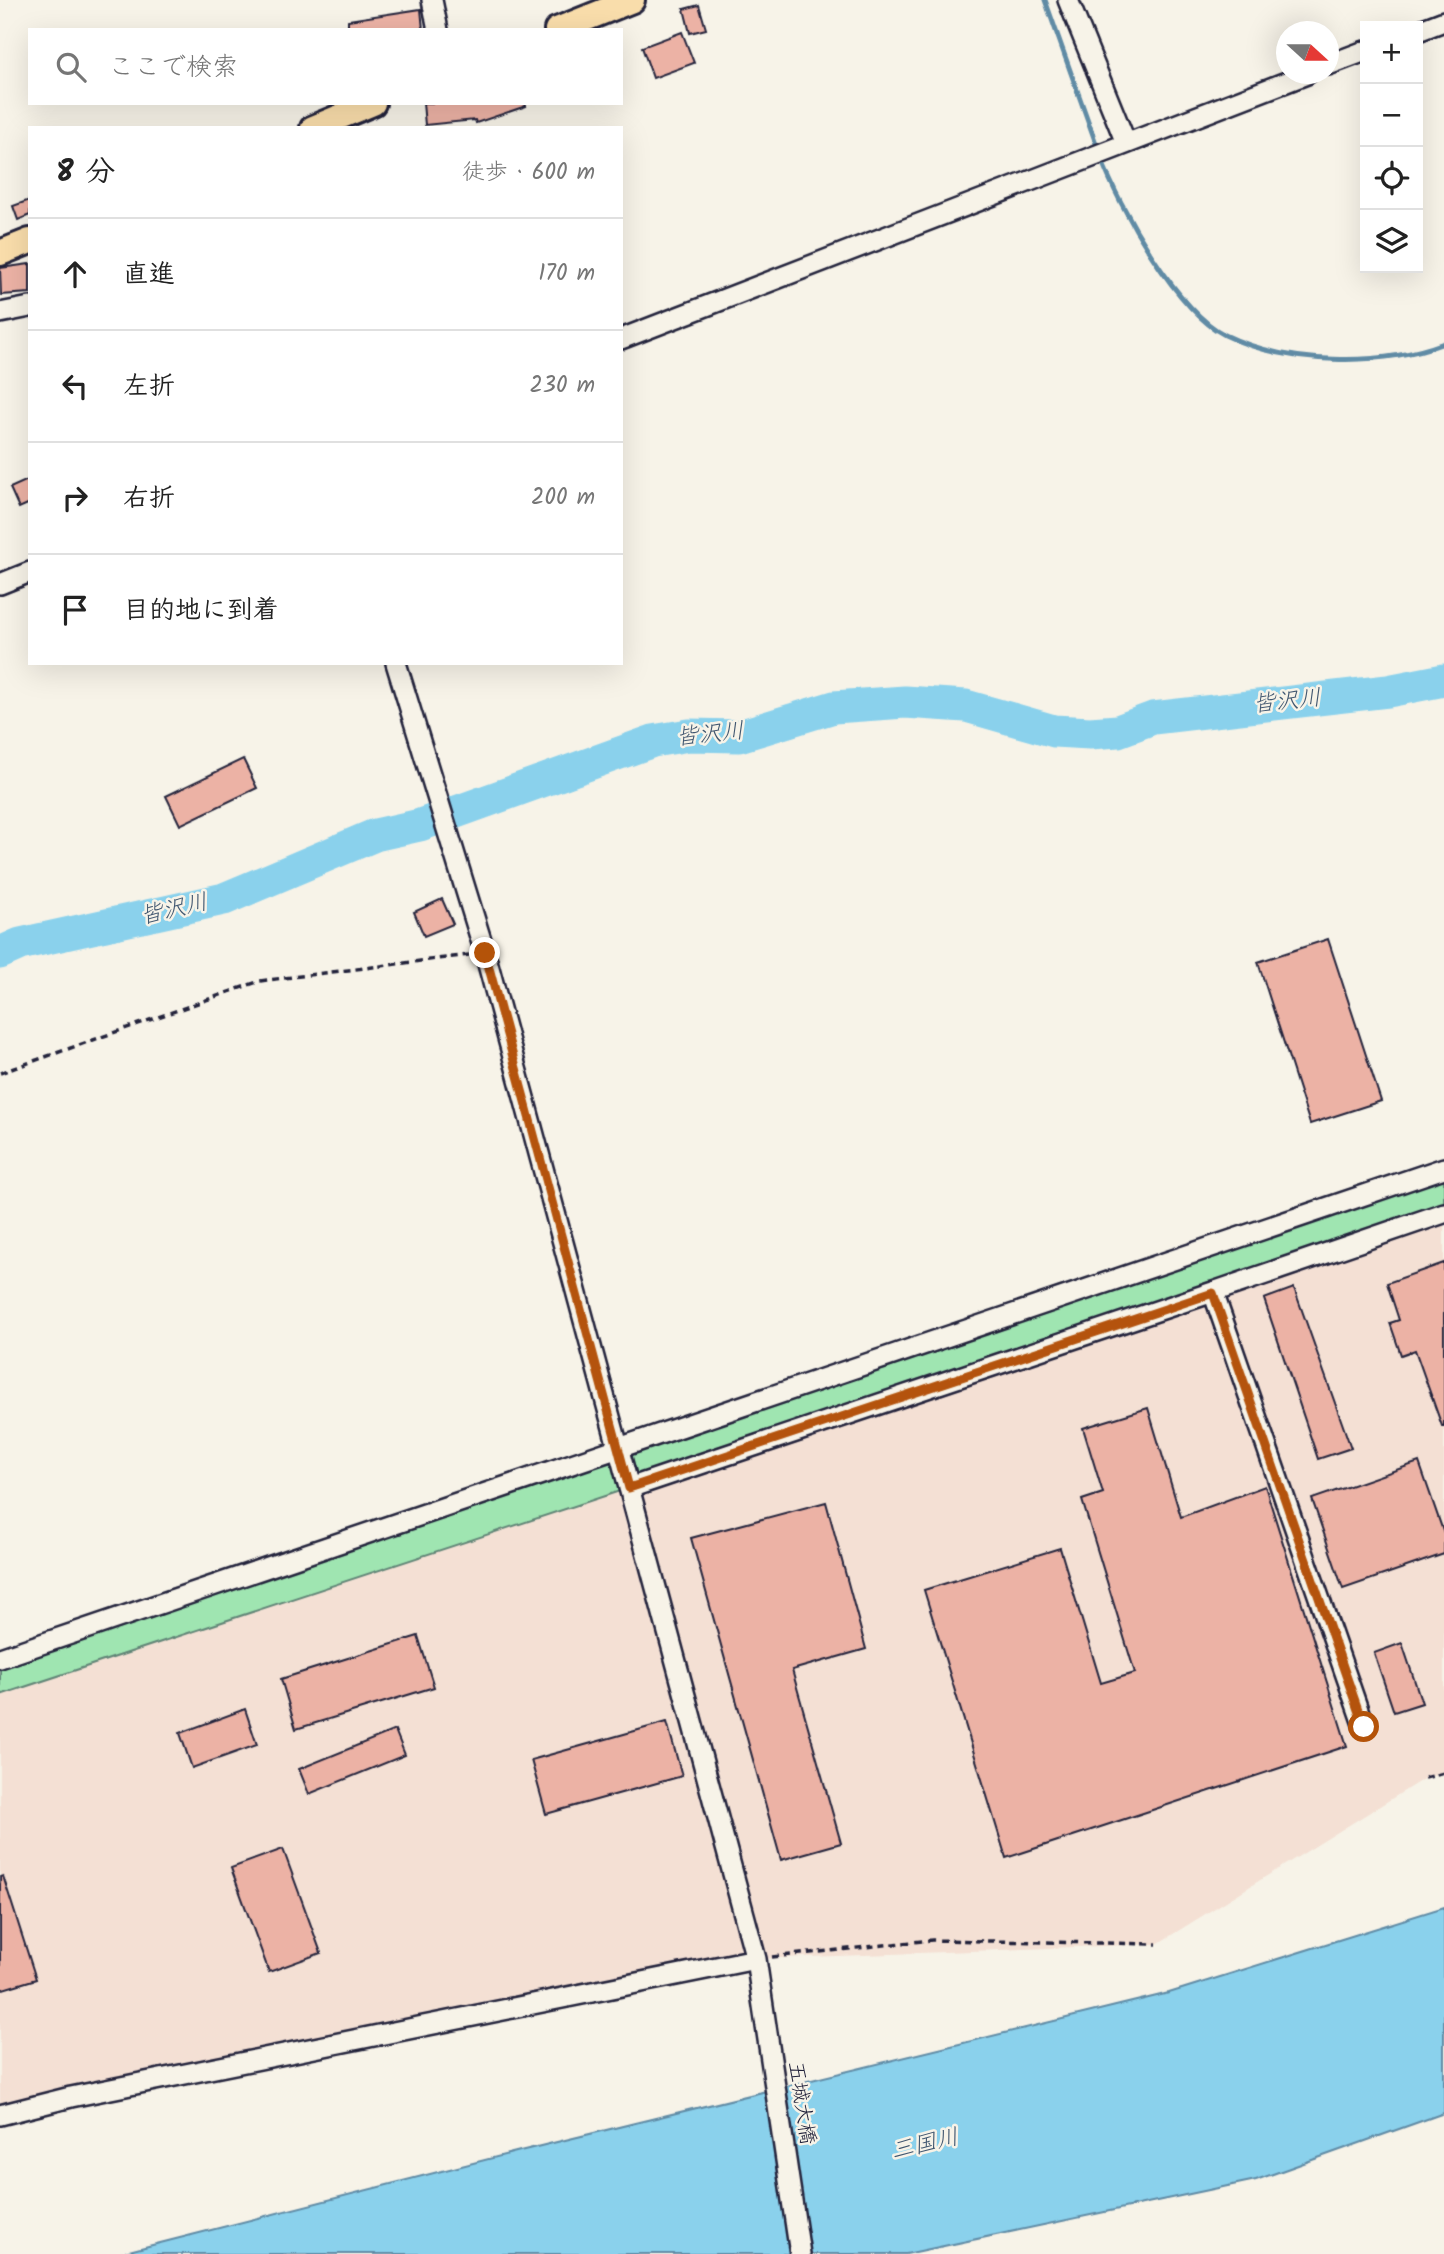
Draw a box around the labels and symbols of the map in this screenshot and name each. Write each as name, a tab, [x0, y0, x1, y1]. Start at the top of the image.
north arrow	[1276, 21, 1339, 84]
water label: 皆沢川	[1251, 680, 1323, 724]
water label: 皆沢川	[674, 713, 746, 757]
water label: 皆沢川	[136, 885, 212, 935]
route end	[469, 937, 500, 968]
route start	[1348, 1711, 1379, 1742]
street label: 五城大橋	[778, 2059, 824, 2147]
water label: 三国川	[887, 2120, 963, 2170]

